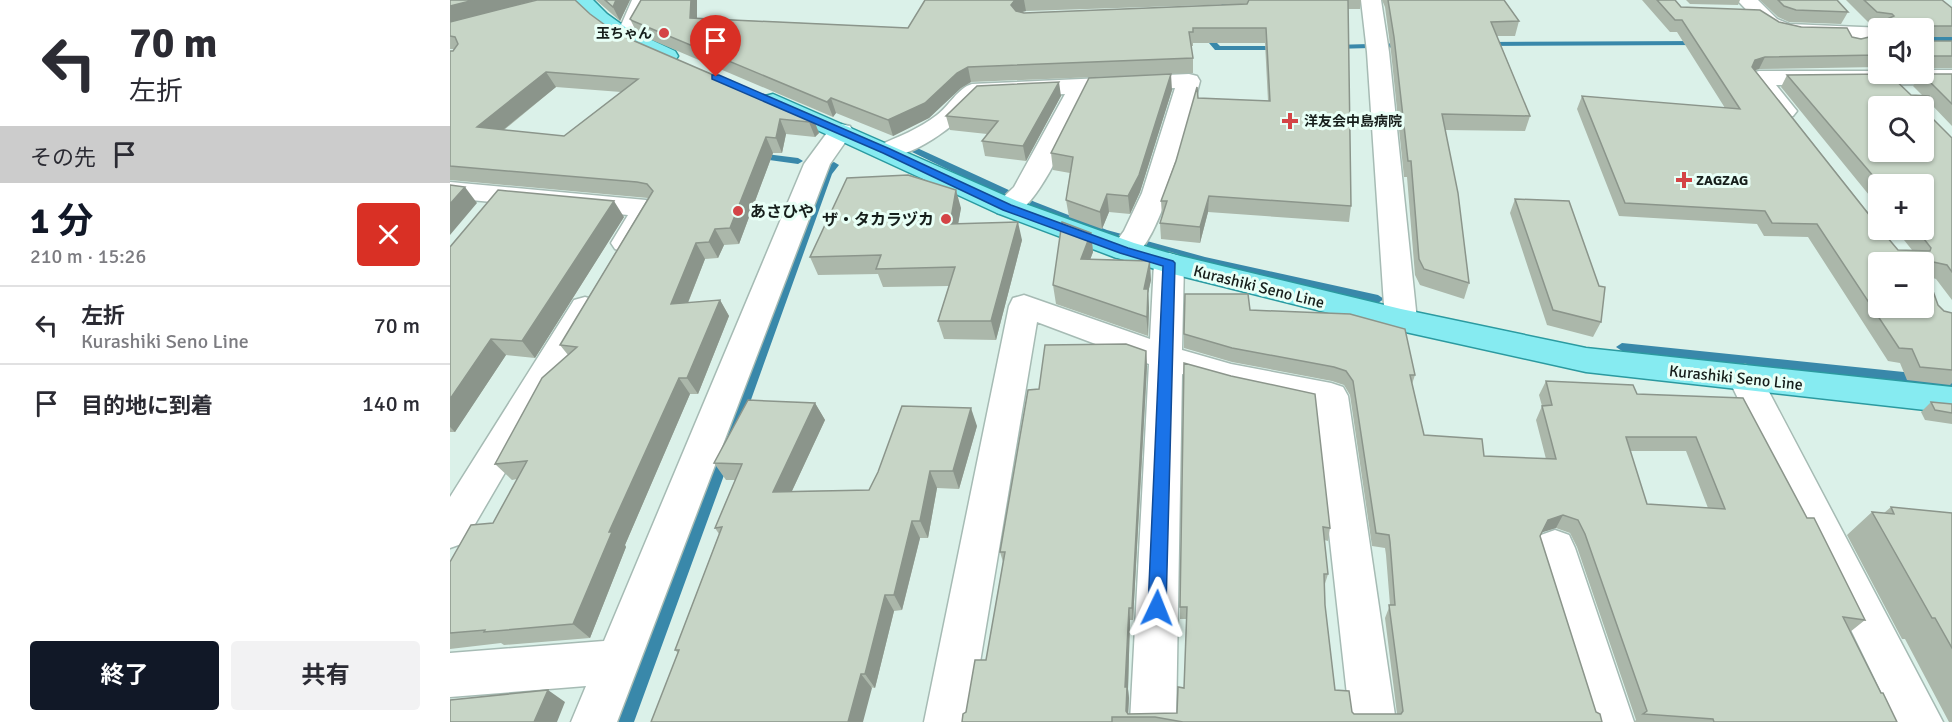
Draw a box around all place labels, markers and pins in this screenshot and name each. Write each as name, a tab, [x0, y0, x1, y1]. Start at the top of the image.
pin	[690, 15, 741, 77]
place label: 玉ちゃん	[596, 25, 652, 42]
marker: 玉ちゃん	[657, 26, 671, 40]
marker: 洋友会中島病院	[1281, 112, 1299, 130]
place label: 洋友会中島病院	[1304, 113, 1402, 130]
place label: ZAGZAG	[1696, 172, 1748, 189]
marker: ZAGZAG	[1677, 173, 1691, 187]
place label: あさひや	[750, 202, 814, 222]
marker: あさひや	[731, 204, 745, 218]
place label: ザ・タカラヅカ	[822, 210, 934, 230]
marker: ザ・タカラヅカ	[939, 212, 953, 226]

